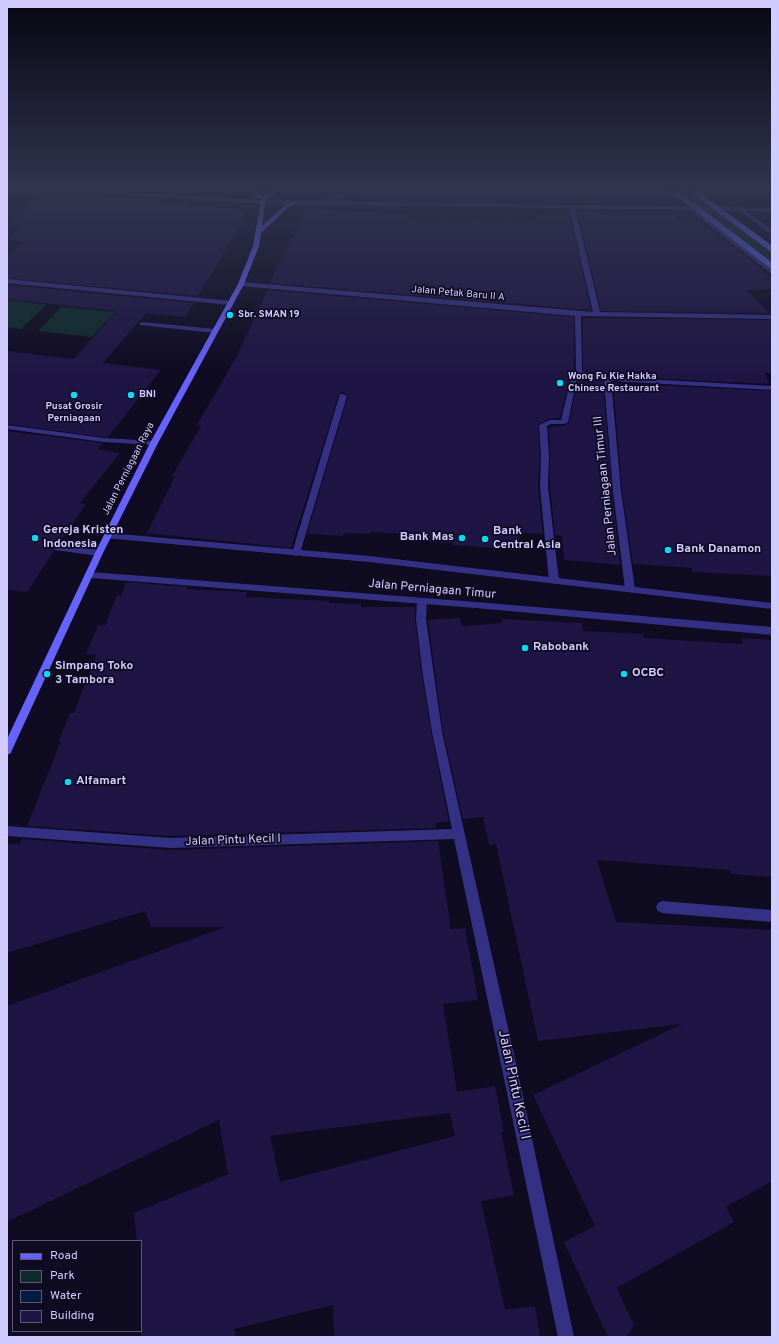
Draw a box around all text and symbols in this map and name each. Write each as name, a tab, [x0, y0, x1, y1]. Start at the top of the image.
street label: Jalan Petak Baru II A	[411, 284, 505, 304]
place label: Sbr. SMAN 19	[238, 309, 300, 321]
marker: Sbr. SMAN 19	[225, 310, 235, 320]
place label: Wong Fu Kie Hakka Chinese Restaurant	[568, 371, 659, 394]
marker: Wong Fu Kie Hakka Chinese Restaurant	[555, 378, 565, 388]
place label: BNI	[139, 389, 156, 401]
marker: Pusat Grosir Perniagaan	[69, 390, 79, 400]
marker: BNI	[126, 390, 136, 400]
place label: Pusat Grosir Perniagaan	[45, 401, 103, 424]
street label: Jalan Perniagaan Timur III	[591, 415, 621, 557]
street label: Jalan Perniagaan Raya	[100, 421, 158, 517]
place label: Gereja Kristen Indonesia	[43, 524, 123, 552]
place label: Bank Central Asia	[493, 525, 561, 553]
place label: Bank Mas	[400, 531, 454, 545]
marker: Gereja Kristen Indonesia	[30, 533, 40, 543]
marker: Bank Mas	[457, 533, 467, 543]
marker: Bank Central Asia	[480, 534, 490, 544]
place label: Bank Danamon	[676, 543, 761, 557]
marker: Bank Danamon	[663, 545, 673, 555]
street label: Jalan Perniagaan Timur	[368, 577, 496, 603]
place label: Rabobank	[533, 641, 589, 655]
marker: Rabobank	[520, 643, 530, 653]
place label: Simpang Toko 3 Tambora	[55, 660, 133, 688]
place label: OCBC	[632, 667, 664, 681]
marker: Simpang Toko 3 Tambora	[42, 669, 52, 679]
marker: OCBC	[619, 669, 629, 679]
place label: Alfamart	[76, 775, 126, 789]
marker: Alfamart	[63, 777, 73, 787]
street label: Jalan Pintu Kecil I	[185, 832, 281, 850]
street label: Jalan Pintu Kecil I	[493, 1029, 533, 1141]
legend	[12, 1240, 142, 1332]
text: Road	[50, 1248, 78, 1264]
text: Park	[50, 1268, 75, 1284]
text: Water	[50, 1288, 82, 1304]
text: Building	[50, 1308, 94, 1324]

